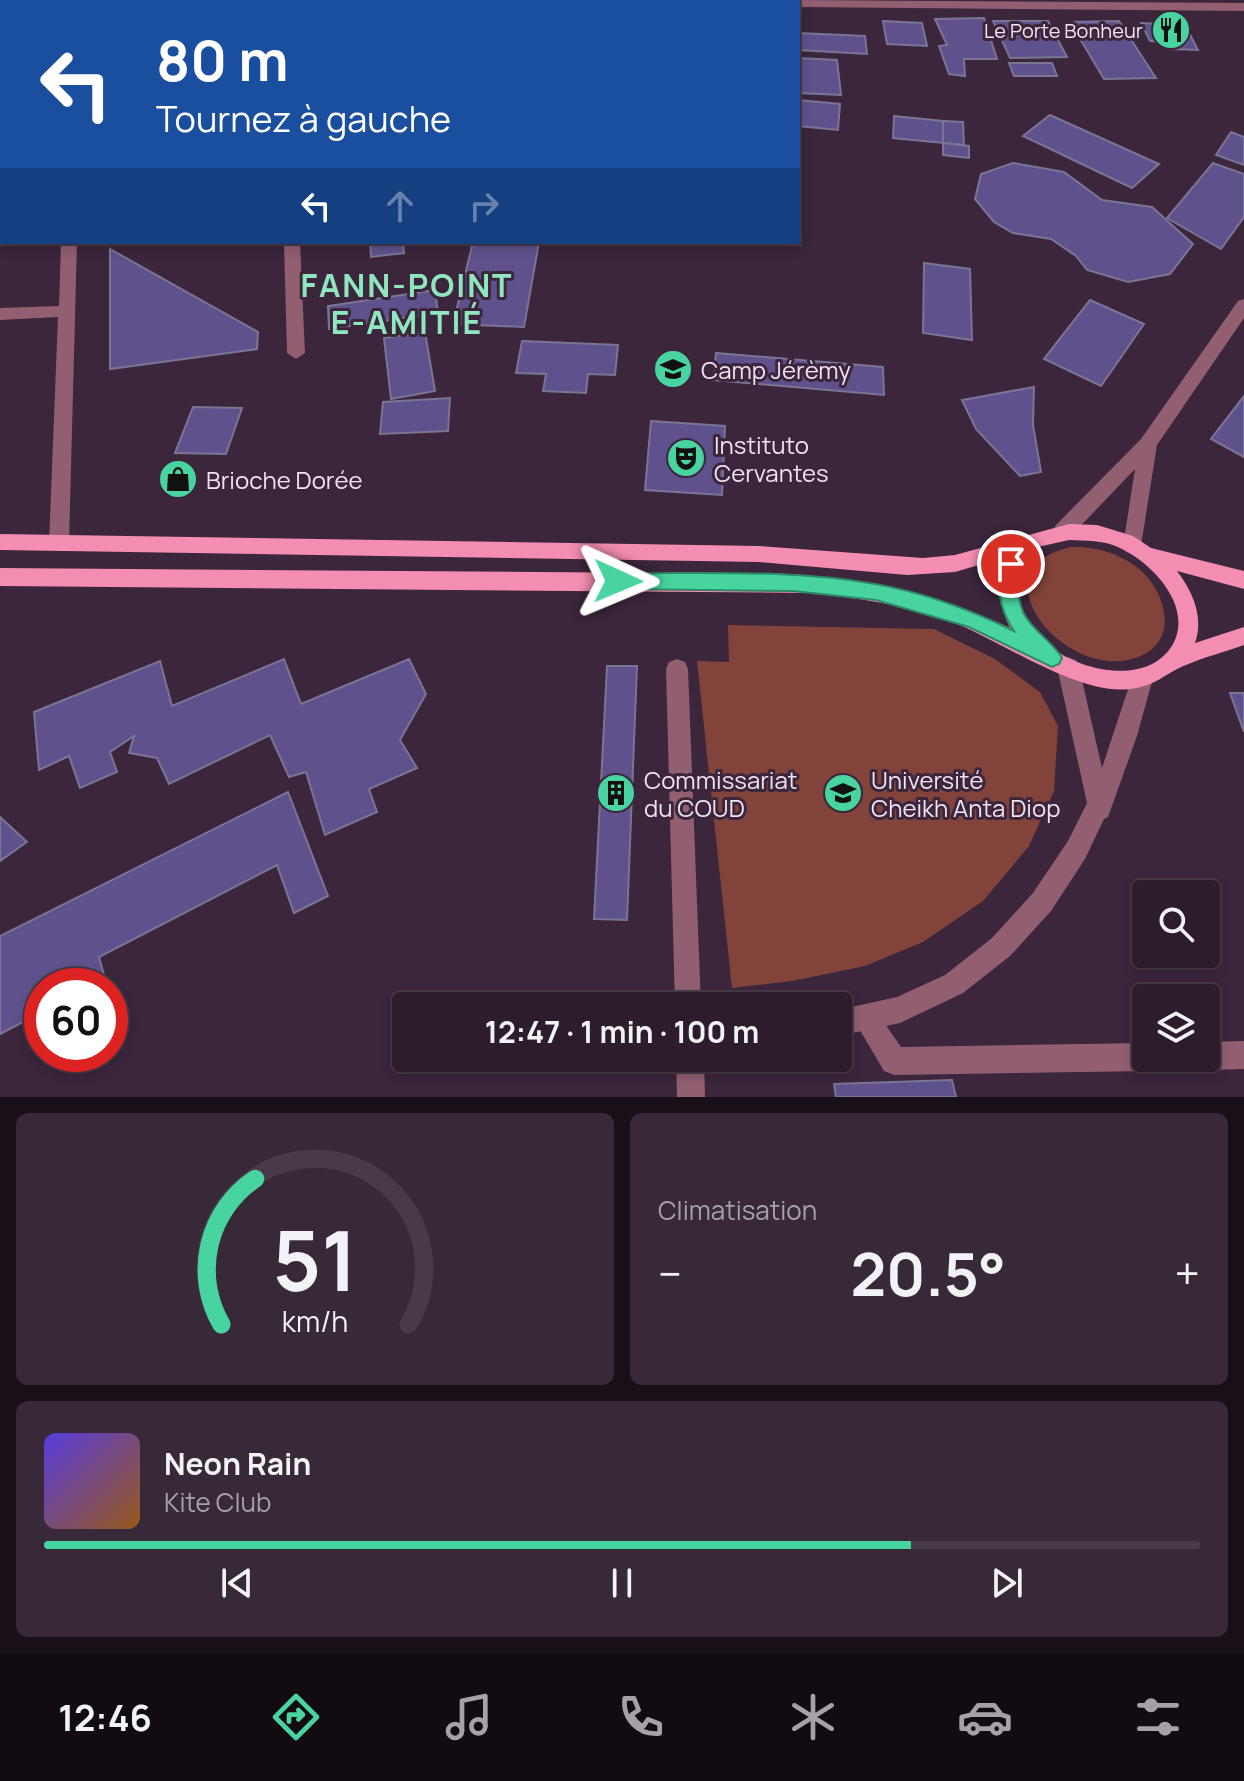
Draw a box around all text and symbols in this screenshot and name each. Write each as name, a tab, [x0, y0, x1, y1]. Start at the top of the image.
restaurant icon: Le Porte Bonheur	[1150, 9, 1192, 51]
place label: Le Porte Bonheur	[984, 17, 1143, 44]
text: 80 m	[156, 21, 289, 98]
icon: left	[24, 32, 128, 136]
text: Tournez à gauche	[156, 94, 451, 143]
icon: left	[294, 184, 338, 228]
icon: ahead	[378, 184, 422, 228]
icon: right	[462, 184, 506, 228]
district label: FANN-POINT E-AMITIÉ	[300, 263, 514, 344]
school or university icon: Camp Jérèmy	[652, 348, 694, 390]
place label: Camp Jérèmy	[701, 353, 851, 386]
place label: Instituto Cervantes	[714, 428, 829, 489]
theatre icon: Instituto Cervantes	[665, 437, 707, 479]
shop icon: Brioche Dorée	[157, 458, 199, 500]
place label: Brioche Dorée	[206, 463, 363, 496]
pin	[977, 530, 1045, 598]
position arrow	[576, 539, 660, 623]
icon: arrive	[989, 542, 1033, 586]
place label: Commissariat du COUD	[644, 763, 797, 824]
place label: Université Cheikh Anta Diop	[871, 763, 1060, 824]
building icon: Commissariat du COUD	[595, 772, 637, 814]
school or university icon: Université Cheikh Anta Diop	[822, 772, 864, 814]
map controls	[1132, 880, 1220, 1072]
button: search	[1132, 880, 1220, 968]
speed limit sign: 60	[24, 968, 128, 1072]
button: layers	[1132, 984, 1220, 1072]
text: 12:47 · 1 min · 100 m	[485, 1011, 759, 1052]
text: Climatisation	[658, 1192, 817, 1228]
text: 51	[272, 1202, 358, 1316]
text: 20.5°	[850, 1232, 1006, 1314]
text: −	[658, 1243, 682, 1303]
text: +	[1175, 1243, 1200, 1303]
text: km/h	[282, 1302, 348, 1341]
text: Neon Rain	[164, 1443, 311, 1484]
text: Kite Club	[164, 1484, 271, 1520]
icon: previous	[215, 1561, 259, 1605]
icon: pause	[600, 1561, 644, 1605]
icon: next	[985, 1561, 1029, 1605]
icon: directions	[268, 1689, 324, 1745]
icon: music	[441, 1689, 497, 1745]
icon: phone	[613, 1689, 669, 1745]
icon: climate	[785, 1689, 841, 1745]
icon: car	[957, 1689, 1013, 1745]
icon: filters	[1130, 1689, 1186, 1745]
text: 12:46	[58, 1693, 152, 1742]

